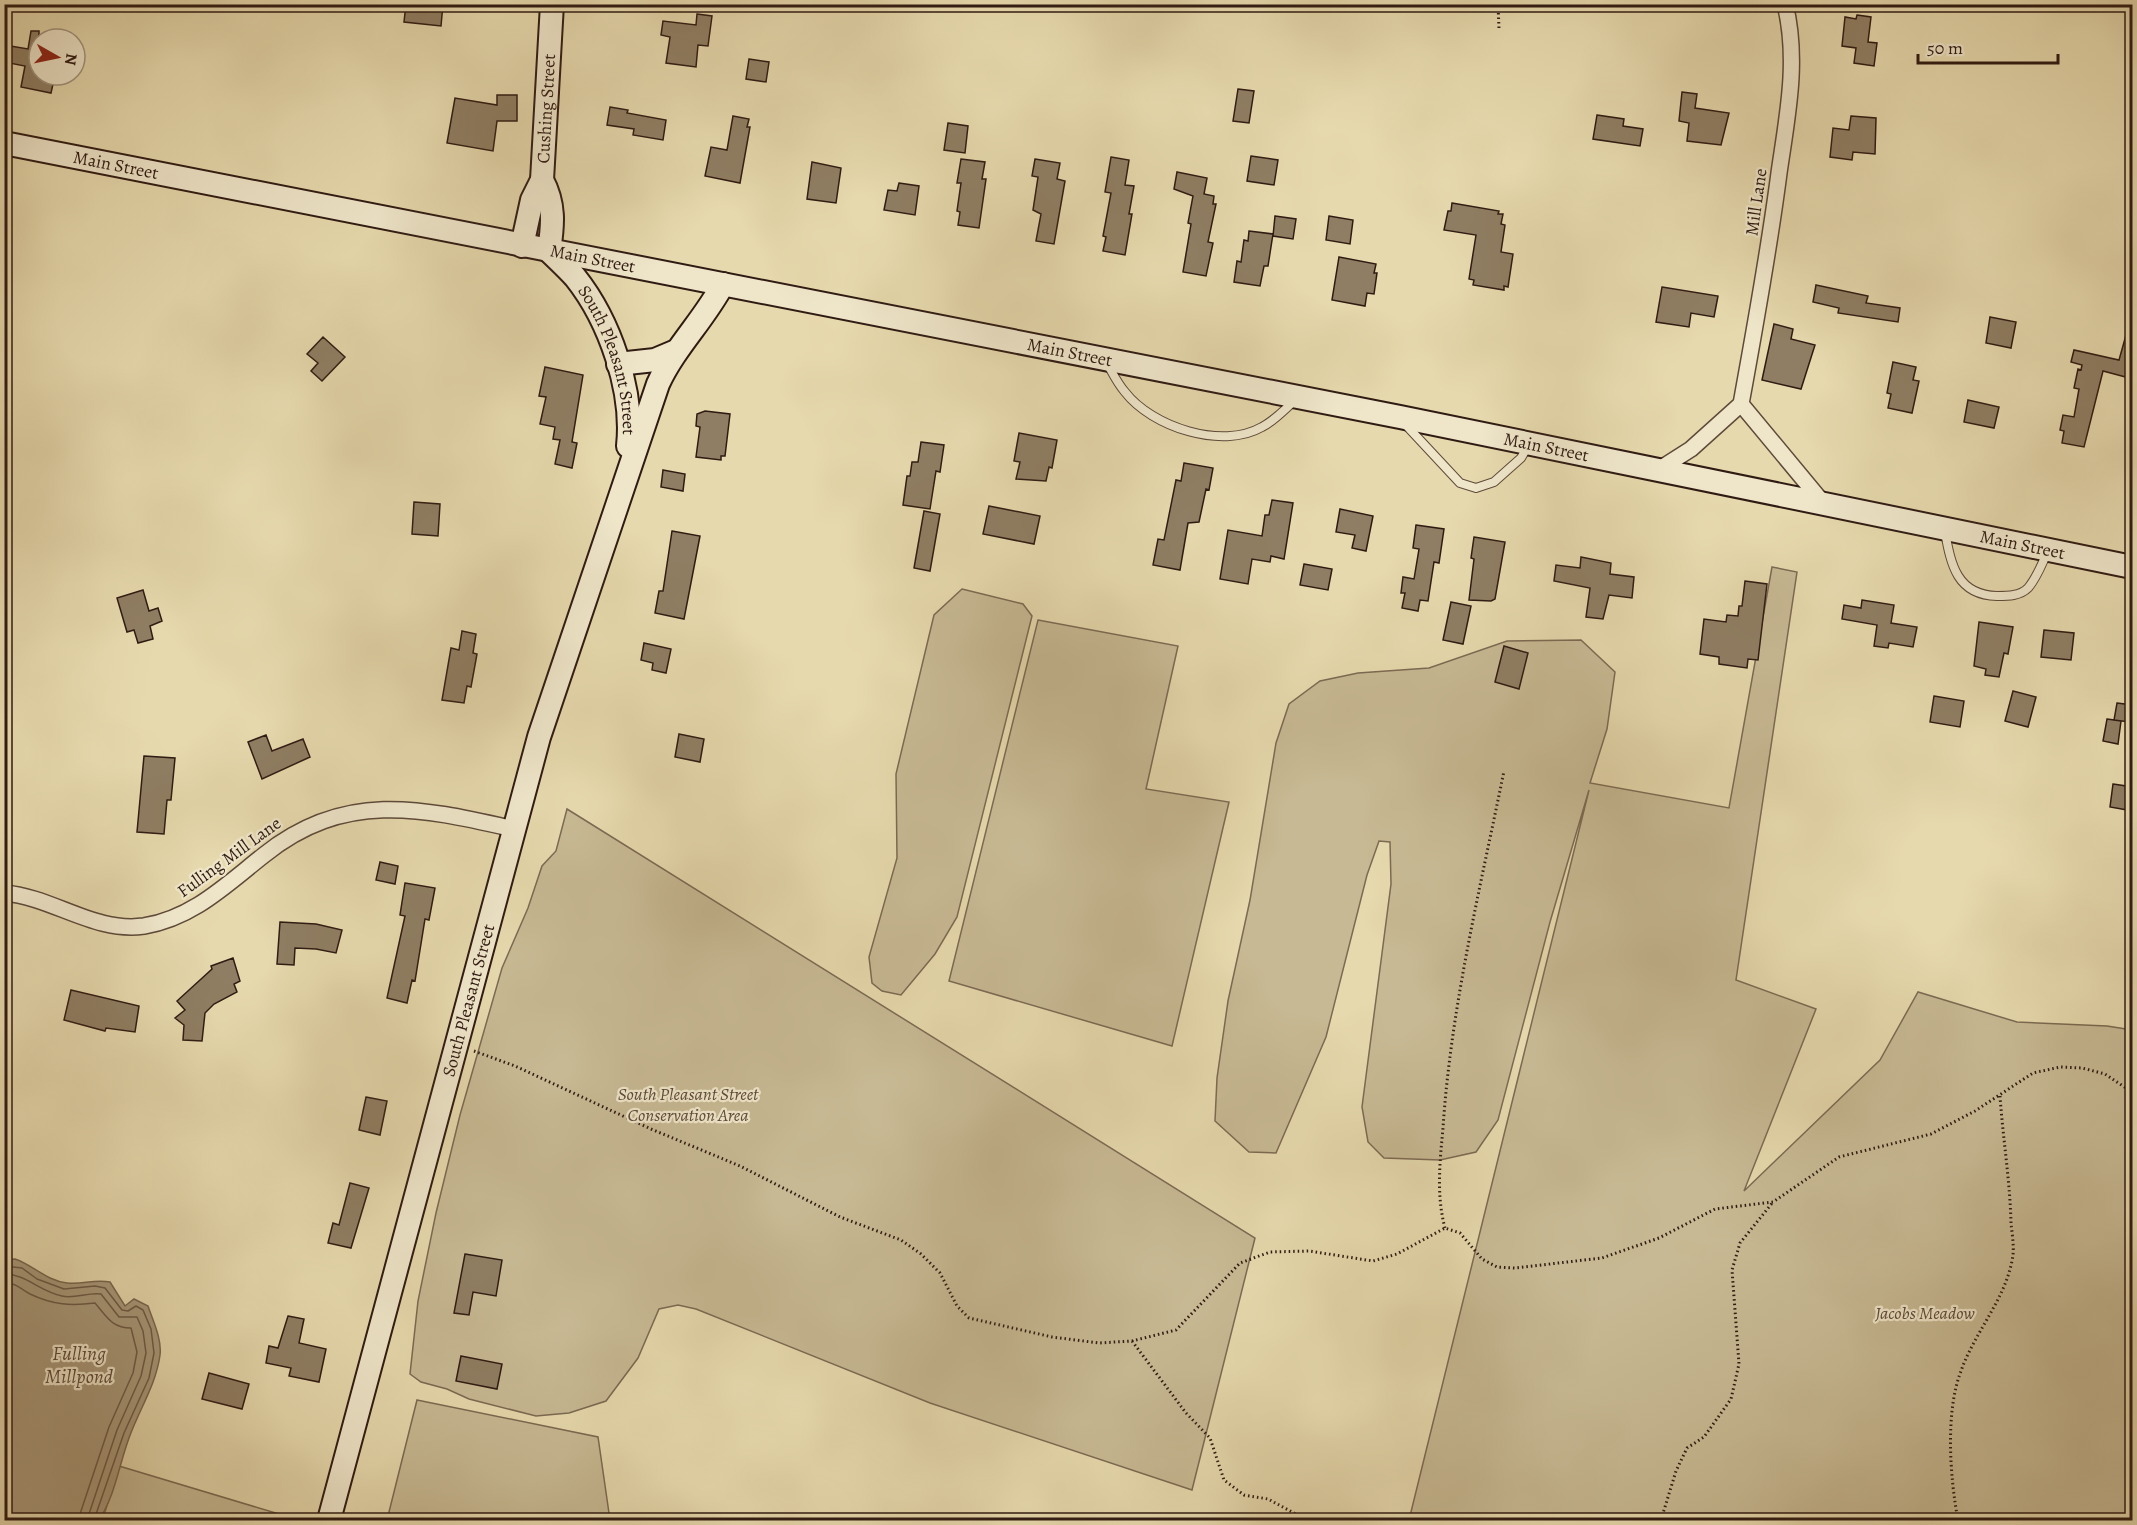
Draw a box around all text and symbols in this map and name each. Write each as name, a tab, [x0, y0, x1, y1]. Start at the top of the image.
north arrow	[27, 27, 87, 87]
scale bar	[1918, 27, 2058, 65]
text: 50 m	[1927, 36, 1963, 60]
text: N	[59, 52, 83, 67]
street label: Cushing Street	[531, 53, 561, 164]
street label: Main Street	[71, 145, 161, 185]
street label: Mill Lane	[1739, 167, 1773, 237]
street label: Main Street	[548, 238, 637, 279]
street label: South Pleasant Street	[573, 280, 641, 435]
street label: Main Street	[1025, 332, 1114, 372]
street label: Main Street	[1502, 427, 1591, 467]
street label: Main Street	[1978, 524, 2067, 565]
street label: Fulling Mill Lane	[172, 811, 286, 903]
street label: South Pleasant Street	[436, 921, 500, 1079]
park label: South Pleasant Street Conservation Area	[618, 1082, 759, 1127]
park label: Jacobs Meadow	[1874, 1301, 1975, 1325]
water label: Fulling Millpond	[45, 1340, 114, 1390]

